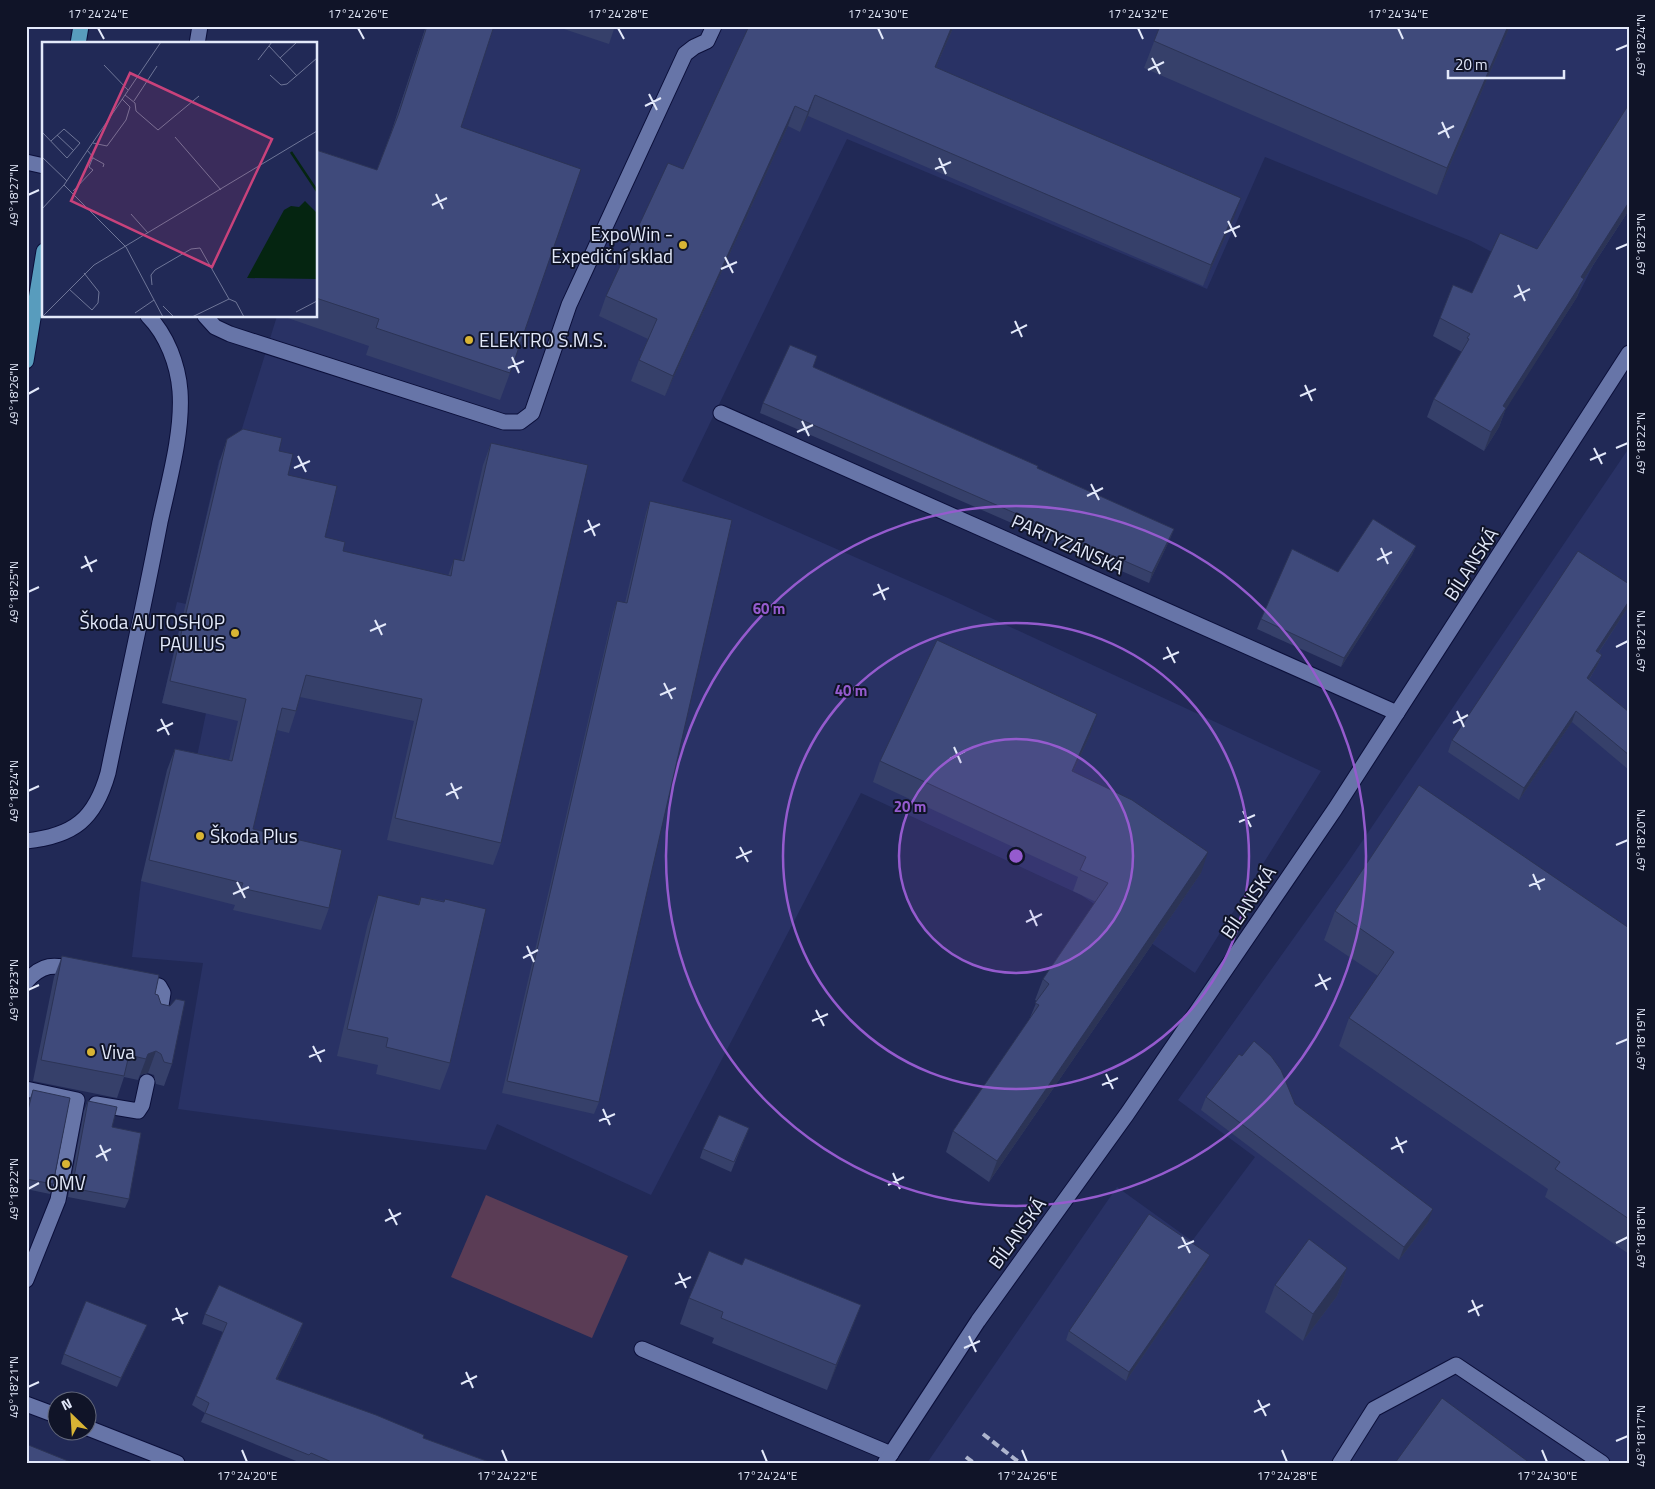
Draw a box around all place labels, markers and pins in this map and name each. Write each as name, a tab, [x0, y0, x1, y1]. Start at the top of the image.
place label: ExpoWin - Expediční sklad	[551, 219, 673, 270]
marker: ExpoWin - Expediční sklad	[677, 239, 689, 251]
place label: ELEKTRO S.M.S.	[479, 325, 607, 354]
marker: ELEKTRO S.M.S.	[463, 334, 475, 346]
place label: Škoda AUTOSHOP PAULUS	[80, 607, 225, 658]
marker: Škoda AUTOSHOP PAULUS	[229, 627, 241, 639]
place label: Škoda Plus	[210, 821, 298, 850]
marker: Škoda Plus	[194, 830, 206, 842]
centre of rings	[1007, 847, 1025, 865]
place label: Viva	[101, 1037, 135, 1066]
marker: Viva	[85, 1046, 97, 1058]
marker: OMV	[60, 1158, 72, 1170]
place label: OMV	[46, 1168, 86, 1197]

